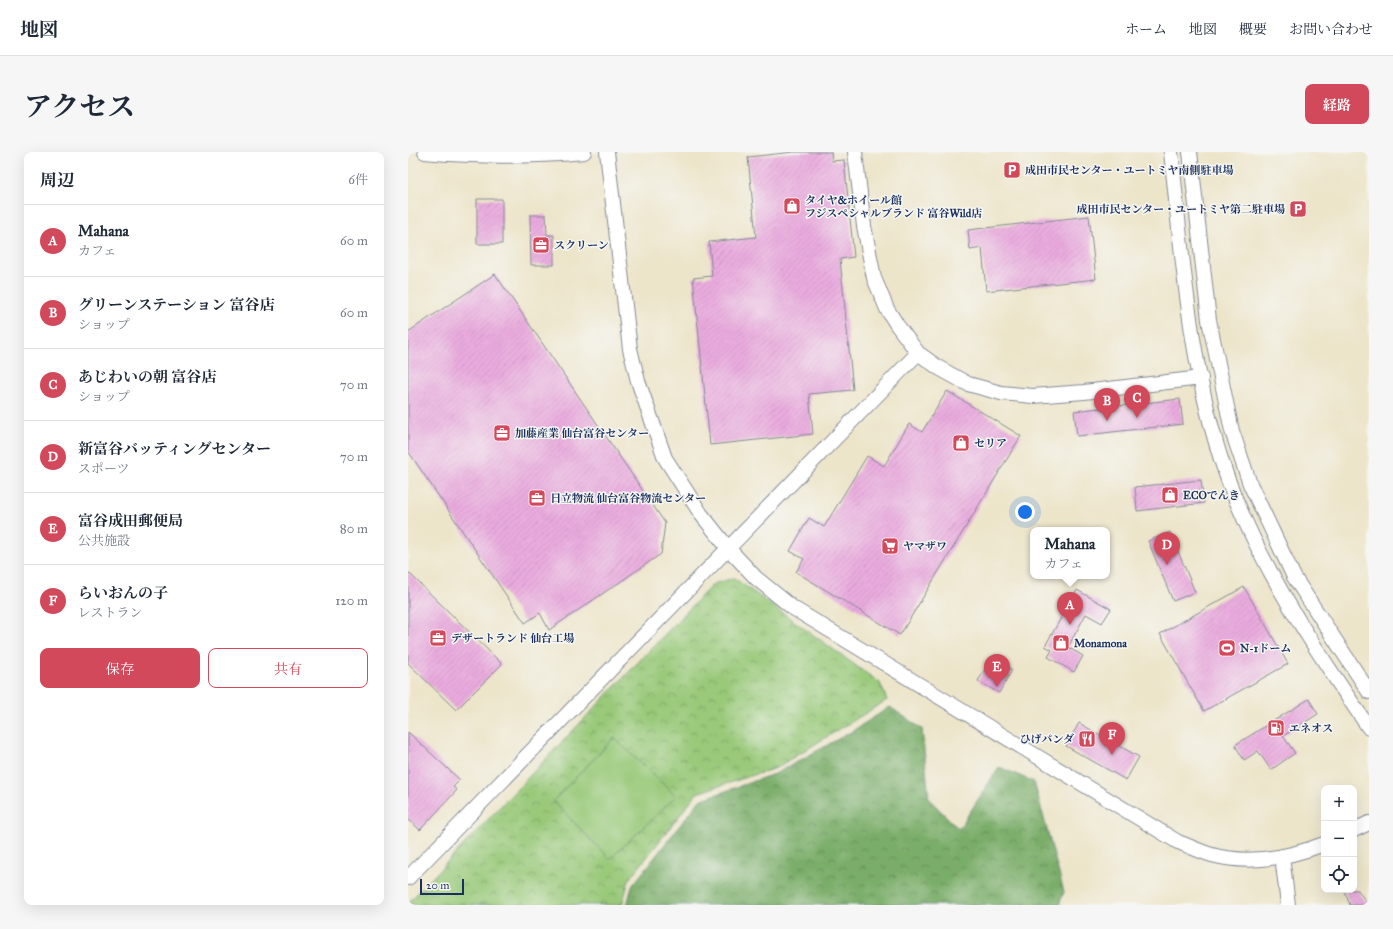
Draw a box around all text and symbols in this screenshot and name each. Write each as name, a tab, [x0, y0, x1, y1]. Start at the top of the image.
text: 地図	[20, 18, 58, 41]
text: ホーム	[1125, 21, 1167, 38]
text: 地図	[1189, 21, 1217, 38]
text: 概要	[1239, 21, 1267, 38]
text: お問い合わせ	[1289, 21, 1373, 38]
button: 経路	[1305, 84, 1369, 124]
text: アクセス	[24, 89, 135, 124]
parking icon: 成田市民センター・ユートミヤ南側駐車場	[1002, 160, 1022, 180]
place label: 成田市民センター・ユートミヤ南側駐車場	[1025, 164, 1234, 177]
text: 周辺	[40, 170, 74, 191]
text: 6件	[348, 172, 368, 188]
place label: タイヤ&ホイール館 フジスペシャルブランド 富谷Wild店	[805, 194, 982, 220]
shop icon: タイヤ&ホイール館 フジスペシャルブランド 富谷Wild店	[782, 196, 802, 216]
parking icon: 成田市民センター・ユートミヤ第二駐車場	[1288, 199, 1308, 219]
place label: 成田市民センター・ユートミヤ第二駐車場	[1076, 203, 1285, 216]
text: Mahana	[78, 222, 129, 240]
text: A	[49, 233, 57, 249]
text: 60 m	[340, 233, 368, 249]
office icon: スクリーン	[531, 235, 551, 255]
place label: スクリーン	[554, 239, 609, 252]
text: カフェ	[78, 243, 116, 259]
text: グリーンステーション 富谷店	[78, 296, 275, 314]
text: B	[49, 305, 57, 321]
text: 60 m	[340, 305, 368, 321]
text: ショップ	[78, 317, 130, 333]
text: あじわいの朝 富谷店	[78, 368, 216, 386]
text: C	[49, 377, 57, 393]
text: 70 m	[340, 377, 368, 393]
pin: C	[1124, 385, 1150, 418]
pin: B	[1094, 388, 1120, 421]
text: ショップ	[78, 389, 130, 405]
office icon: 加藤産業 仙台富谷センター	[492, 423, 512, 443]
place label: 加藤産業 仙台富谷センター	[515, 427, 649, 440]
shop icon: セリア	[951, 433, 971, 453]
place label: セリア	[974, 437, 1007, 450]
text: 新富谷バッティングセンター	[78, 440, 271, 458]
text: D	[48, 449, 58, 465]
text: 70 m	[340, 449, 368, 465]
text: スポーツ	[78, 461, 129, 477]
shop icon: ECOでんき	[1160, 485, 1180, 505]
office icon: 日立物流 仙台富谷物流センター	[527, 488, 547, 508]
place label: ECOでんき	[1183, 489, 1240, 502]
place label: 日立物流 仙台富谷物流センター	[550, 492, 706, 505]
your location	[1015, 502, 1035, 522]
text: 富谷成田郵便局	[78, 512, 183, 530]
text: E	[48, 521, 58, 537]
text: 80 m	[340, 521, 368, 537]
popup	[1030, 527, 1110, 579]
pin: D	[1154, 532, 1180, 565]
text: 公共施設	[78, 533, 130, 549]
text: Mahana	[1045, 535, 1095, 553]
supermarket icon: ヤマザワ	[880, 536, 900, 556]
place label: ヤマザワ	[903, 540, 947, 553]
text: カフェ	[1045, 556, 1083, 572]
text: らいおんの子	[78, 584, 168, 602]
pin: A	[1057, 592, 1083, 625]
text: F	[49, 593, 57, 609]
text: 120 m	[335, 593, 368, 609]
text: レストラン	[78, 605, 143, 621]
office icon: デザートランド 仙台工場	[428, 628, 448, 648]
place label: デザートランド 仙台工場	[451, 632, 574, 645]
shop icon: Monamona	[1051, 633, 1071, 653]
place label: Monamona	[1074, 637, 1127, 650]
sports icon: N-1ドーム	[1217, 638, 1237, 658]
place label: N-1ドーム	[1240, 642, 1291, 655]
button: 保存	[40, 648, 200, 688]
button: 共有	[208, 648, 368, 688]
pin: E	[984, 654, 1010, 687]
fuel station icon: エネオス	[1266, 718, 1286, 738]
pin: F	[1099, 722, 1125, 755]
place label: エネオス	[1289, 722, 1333, 735]
restaurant icon: ひげパンダ	[1077, 729, 1097, 749]
place label: ひげパンダ	[1019, 733, 1074, 746]
map controls	[1321, 785, 1357, 893]
button: +	[1321, 785, 1357, 821]
button: −	[1321, 821, 1357, 857]
button: locate	[1321, 857, 1357, 893]
scale bar	[420, 877, 464, 896]
text: 20 m	[426, 879, 449, 892]

